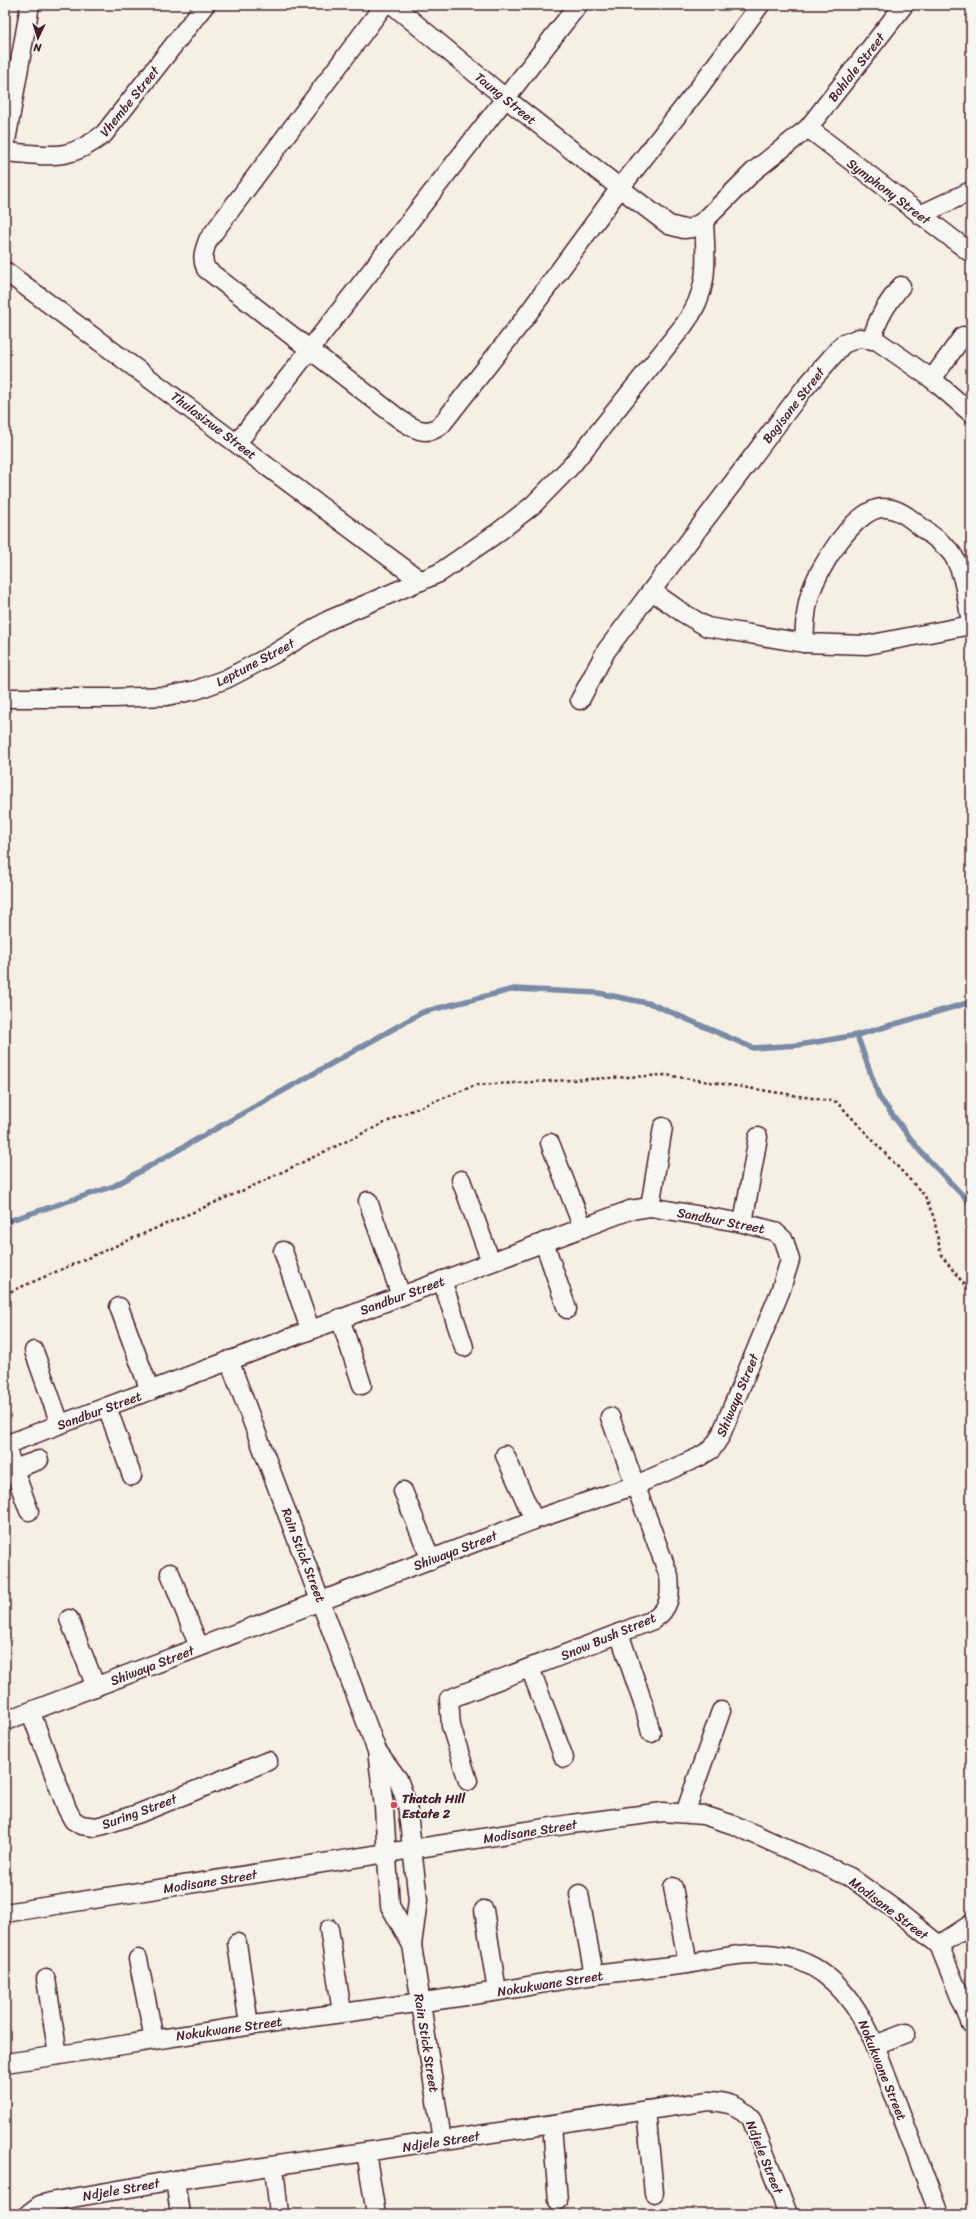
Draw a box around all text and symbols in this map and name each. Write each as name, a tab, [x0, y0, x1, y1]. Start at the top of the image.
north arrow	[18, 18, 58, 58]
street label: Bohlale Street	[822, 27, 891, 107]
text: N	[32, 38, 43, 57]
street label: Vhembe Street	[94, 60, 166, 142]
street label: Taung Street	[470, 66, 542, 131]
street label: Symphony Street	[842, 152, 936, 231]
street label: Bagisane Street	[756, 361, 831, 449]
street label: Thulasizwe Street	[166, 385, 262, 466]
street label: Leptune Street	[212, 632, 300, 693]
street label: Sandbur Street	[675, 1201, 767, 1240]
street label: Sandbur Street	[356, 1269, 448, 1321]
street label: Shiwaya Street	[710, 1349, 766, 1440]
street label: Sandbur Street	[53, 1384, 145, 1436]
street label: Rain Stick Street	[275, 1505, 332, 1606]
street label: Shiwaya Street	[410, 1524, 501, 1577]
street label: Snow Bush Street	[557, 1606, 660, 1667]
street label: Shiwaya Street	[107, 1639, 198, 1692]
street label: Suring Street	[98, 1787, 181, 1836]
place label: Thatch Hill Estate 2	[402, 1787, 466, 1825]
marker: Thatch Hill Estate 2	[389, 1800, 399, 1810]
street label: Modisane Street	[482, 1813, 579, 1850]
street label: Modisane Street	[162, 1863, 259, 1900]
street label: Modisane Street	[844, 1871, 934, 1947]
street label: Nokukwane Street	[496, 1964, 605, 2003]
street label: Rain Stick Street	[407, 1992, 446, 2094]
street label: Nokukwane Street	[175, 2010, 284, 2047]
street label: Nokukwane Street	[852, 2016, 913, 2124]
street label: Ndjele Street	[739, 2117, 790, 2198]
street label: Ndjele Street	[401, 2124, 482, 2159]
street label: Ndjele Street	[81, 2171, 162, 2208]

